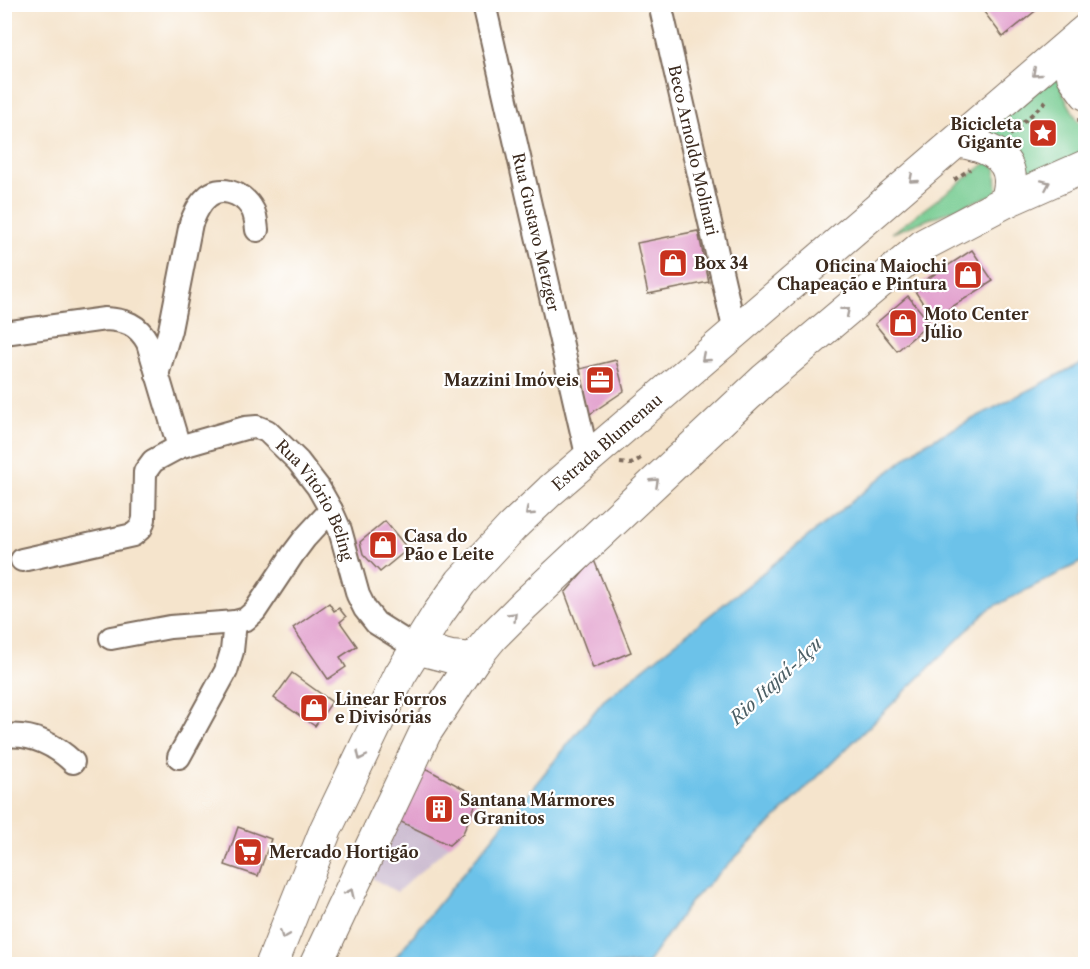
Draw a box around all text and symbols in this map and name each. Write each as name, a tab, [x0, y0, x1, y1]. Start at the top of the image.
street label: Beco Arnoldo Molinari	[664, 63, 723, 238]
one-way arrow	[1032, 66, 1043, 77]
place label: Bicicleta Gigante	[950, 114, 1023, 152]
place icon: Bicicleta Gigante	[1027, 117, 1059, 149]
street label: Rua Gustavo Metzger	[508, 151, 564, 314]
one-way arrow	[909, 172, 920, 183]
one-way arrow	[1040, 179, 1051, 191]
shop icon: Box 34	[657, 247, 689, 279]
place label: Box 34	[694, 253, 748, 273]
place label: Oficina Maiochi Chapeação e Pintura	[777, 256, 948, 294]
shop icon: Oficina Maiochi Chapeação e Pintura	[952, 259, 984, 291]
place label: Moto Center Júlio	[921, 304, 1029, 342]
one-way arrow	[839, 307, 850, 318]
shop icon: Moto Center Júlio	[887, 307, 919, 339]
one-way arrow	[701, 351, 712, 362]
office icon: Mazzini Imóveis	[584, 364, 616, 396]
place label: Mazzini Imóveis	[444, 370, 579, 390]
street label: Estrada Blumenau	[548, 389, 666, 495]
street label: Rua Vitório Beling	[272, 435, 358, 563]
one-way arrow	[649, 478, 659, 489]
one-way arrow	[525, 504, 536, 515]
place label: Casa do Pão e Leite	[404, 526, 494, 564]
shop icon: Casa do Pão e Leite	[367, 529, 399, 561]
one-way arrow	[506, 612, 517, 623]
water label: Rio Itajaí-Açu	[724, 632, 827, 731]
place label: Linear Forros e Divisórias	[335, 689, 447, 727]
shop icon: Linear Forros e Divisórias	[298, 692, 330, 724]
one-way arrow	[356, 750, 368, 761]
place label: Santana Mármores e Granitos	[460, 790, 615, 828]
building icon: Santana Mármores e Granitos	[423, 793, 455, 825]
supermarket icon: Mercado Hortigão	[232, 836, 264, 868]
place label: Mercado Hortigão	[269, 842, 419, 862]
one-way arrow	[342, 888, 354, 899]
one-way arrow	[279, 929, 291, 940]

